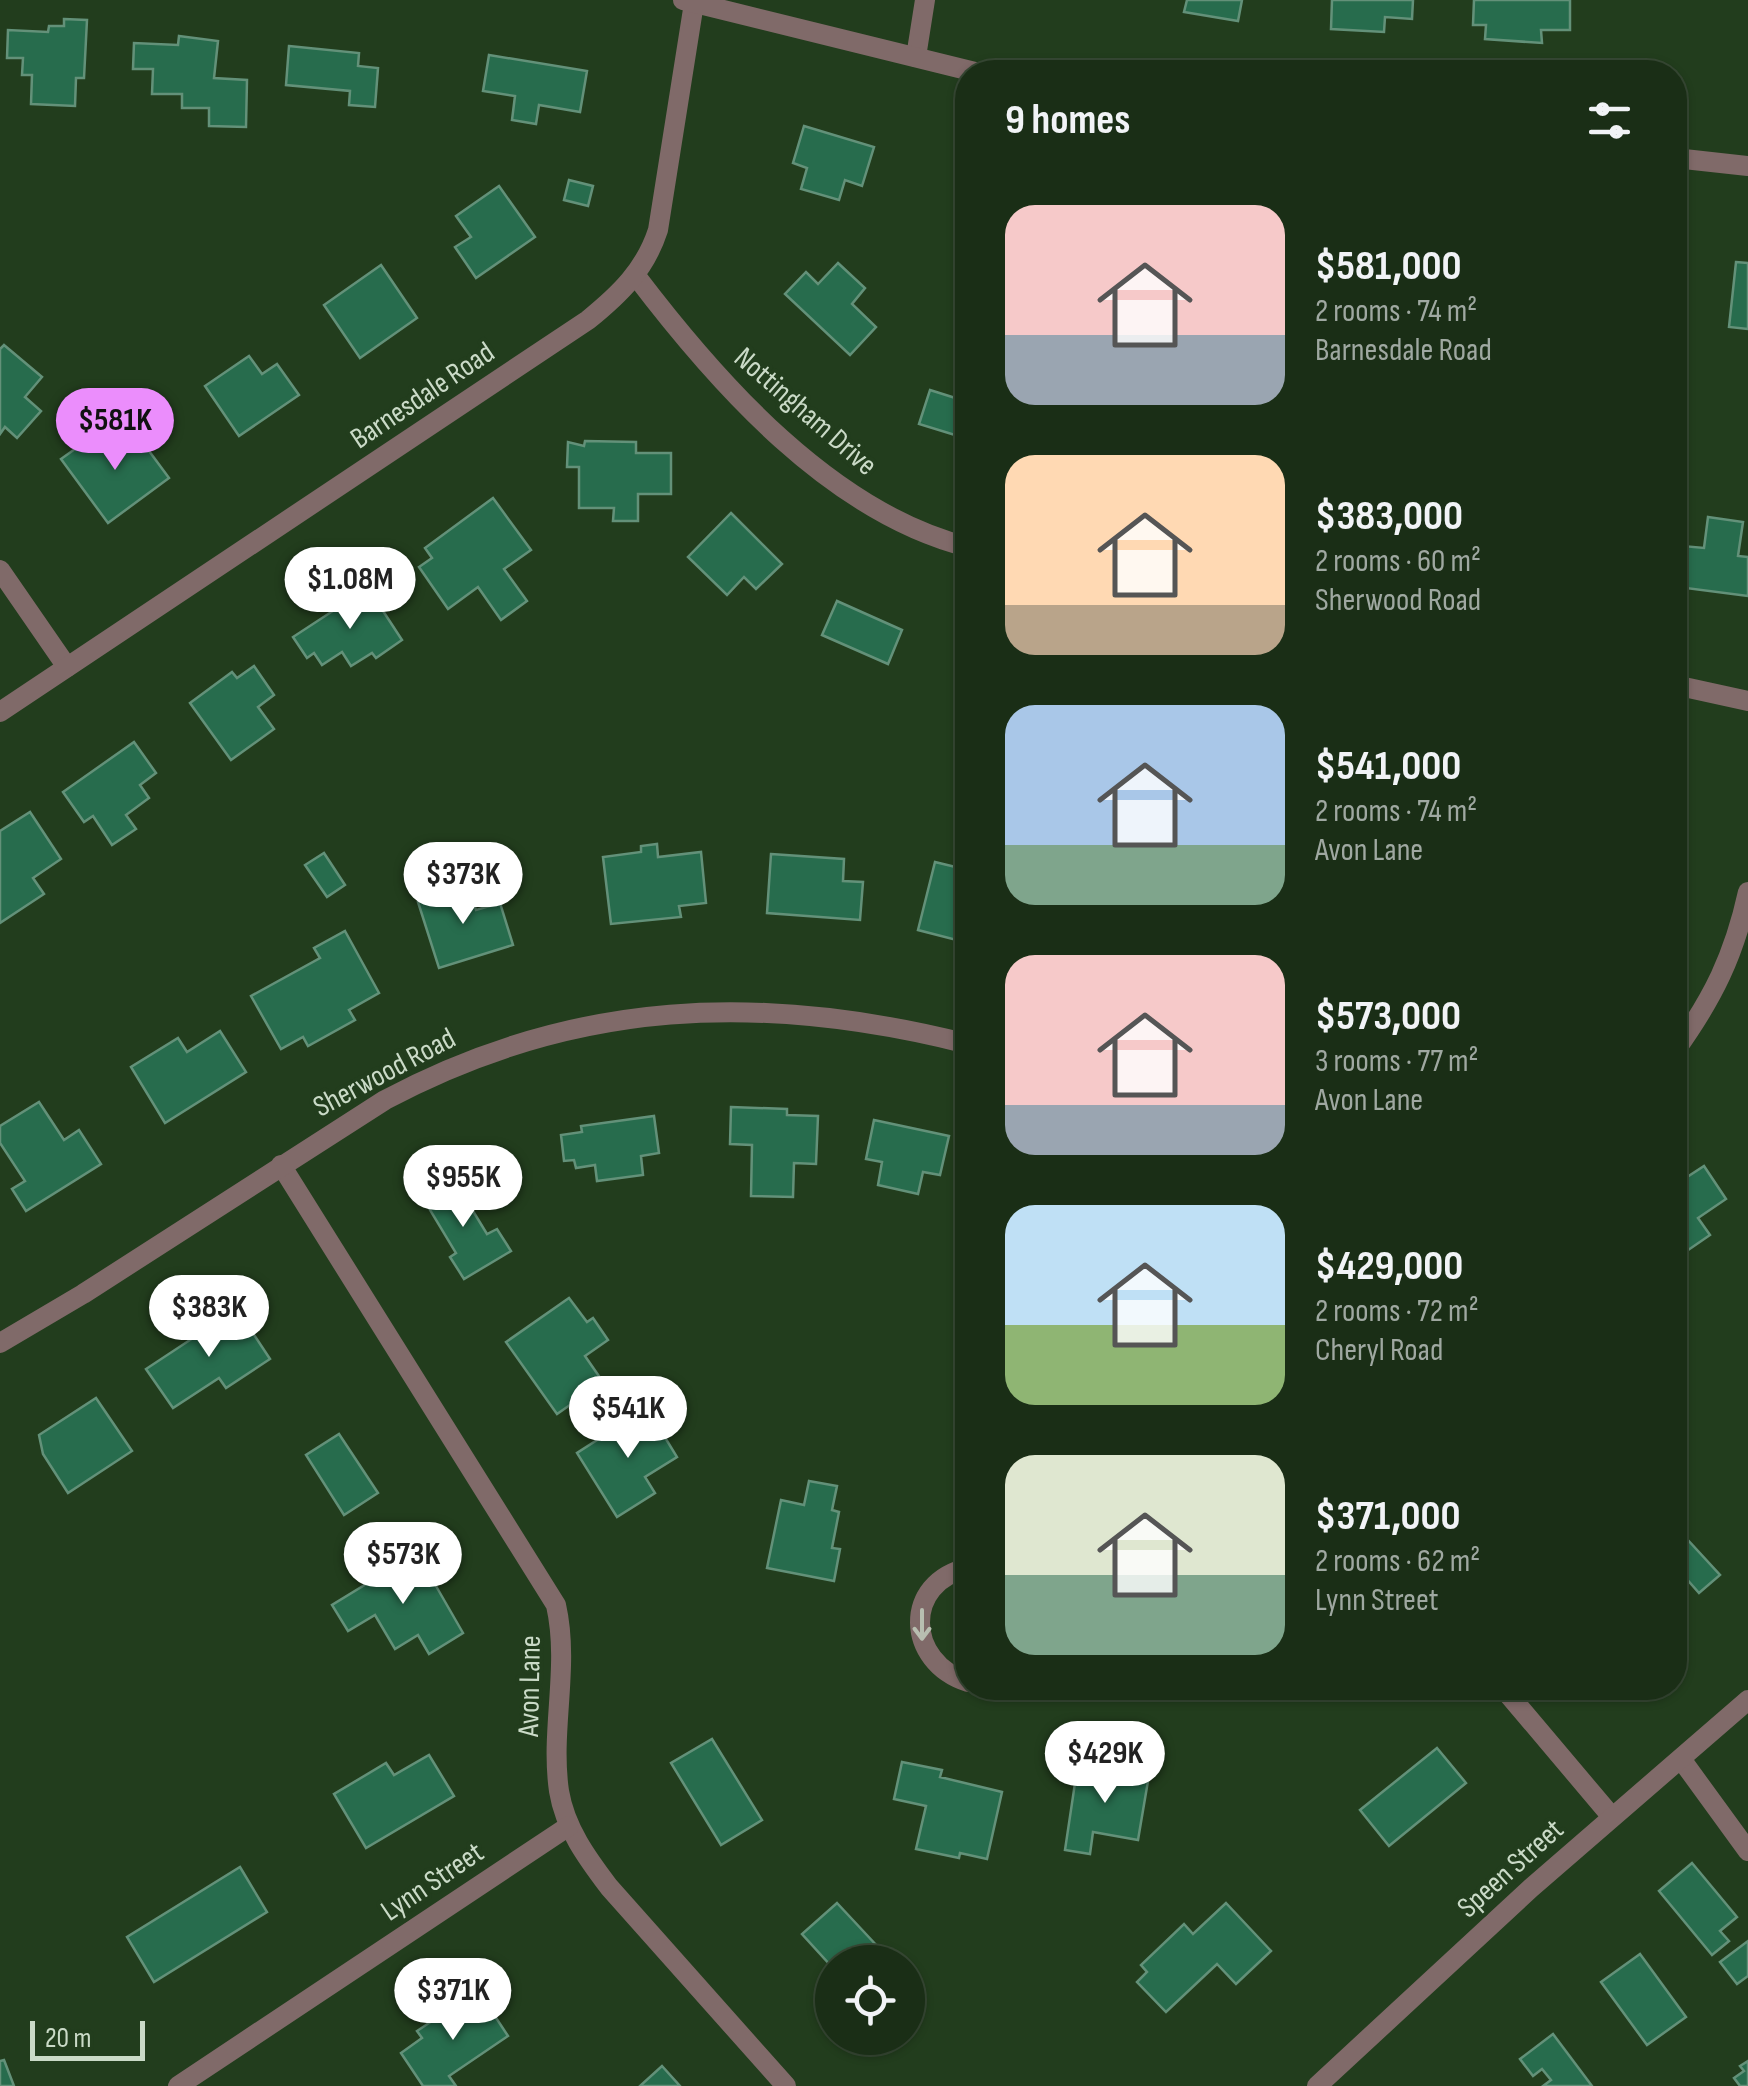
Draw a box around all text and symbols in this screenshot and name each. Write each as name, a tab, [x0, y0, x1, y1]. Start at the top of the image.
icon: filters	[1582, 93, 1637, 148]
text: 9 homes	[1005, 95, 1130, 146]
text: $581,000	[1315, 241, 1462, 292]
icon: home	[1085, 245, 1205, 365]
text: 2 rooms · 74 m²	[1315, 292, 1477, 331]
text: Barnesdale Road	[1315, 331, 1492, 370]
street label: Barnesdale Road	[344, 335, 501, 457]
street label: Nottingham Drive	[727, 340, 884, 483]
pin: $581K	[45, 388, 185, 473]
text: $581K	[78, 401, 152, 440]
text: $383,000	[1315, 491, 1463, 542]
icon: home	[1085, 495, 1205, 615]
text: 2 rooms · 60 m²	[1315, 542, 1481, 581]
pin: $1.08M	[269, 547, 431, 632]
text: $1.08M	[307, 560, 393, 599]
text: Sherwood Road	[1315, 581, 1481, 620]
text: $541,000	[1315, 741, 1461, 792]
icon: home	[1085, 745, 1205, 865]
text: 2 rooms · 74 m²	[1315, 792, 1477, 831]
text: Avon Lane	[1315, 831, 1423, 870]
pin: $373K	[393, 842, 533, 927]
text: $373K	[426, 855, 500, 894]
text: $573,000	[1315, 991, 1461, 1042]
icon: home	[1085, 995, 1205, 1115]
street label: Sherwood Road	[307, 1020, 462, 1125]
text: 3 rooms · 77 m²	[1315, 1042, 1479, 1081]
text: Avon Lane	[1315, 1081, 1423, 1120]
pin: $955K	[393, 1145, 533, 1230]
text: $955K	[425, 1158, 501, 1197]
text: $429,000	[1315, 1241, 1463, 1292]
icon: home	[1085, 1245, 1205, 1365]
pin: $383K	[139, 1275, 279, 1360]
text: $383K	[171, 1288, 247, 1327]
text: 2 rooms · 72 m²	[1315, 1292, 1479, 1331]
text: Cheryl Road	[1315, 1331, 1443, 1370]
pin: $541K	[558, 1376, 698, 1461]
text: $541K	[591, 1389, 665, 1428]
text: $371,000	[1315, 1491, 1460, 1542]
icon: home	[1085, 1495, 1205, 1615]
pin: $573K	[333, 1522, 473, 1607]
text: $573K	[366, 1535, 440, 1574]
text: 2 rooms · 62 m²	[1315, 1542, 1480, 1581]
text: Lynn Street	[1315, 1581, 1438, 1620]
one-way arrow	[913, 1608, 932, 1641]
street label: Avon Lane	[511, 1635, 549, 1738]
pin: $429K	[1035, 1721, 1175, 1806]
text: $429K	[1067, 1734, 1143, 1773]
street label: Speen Street	[1450, 1812, 1571, 1926]
street label: Lynn Street	[375, 1835, 491, 1929]
map controls	[815, 1945, 925, 2055]
button: locate	[815, 1945, 925, 2055]
pin: $371K	[383, 1958, 523, 2043]
text: $371K	[416, 1971, 490, 2010]
scale bar	[30, 2016, 145, 2060]
text: 20 m	[45, 2022, 91, 2055]

